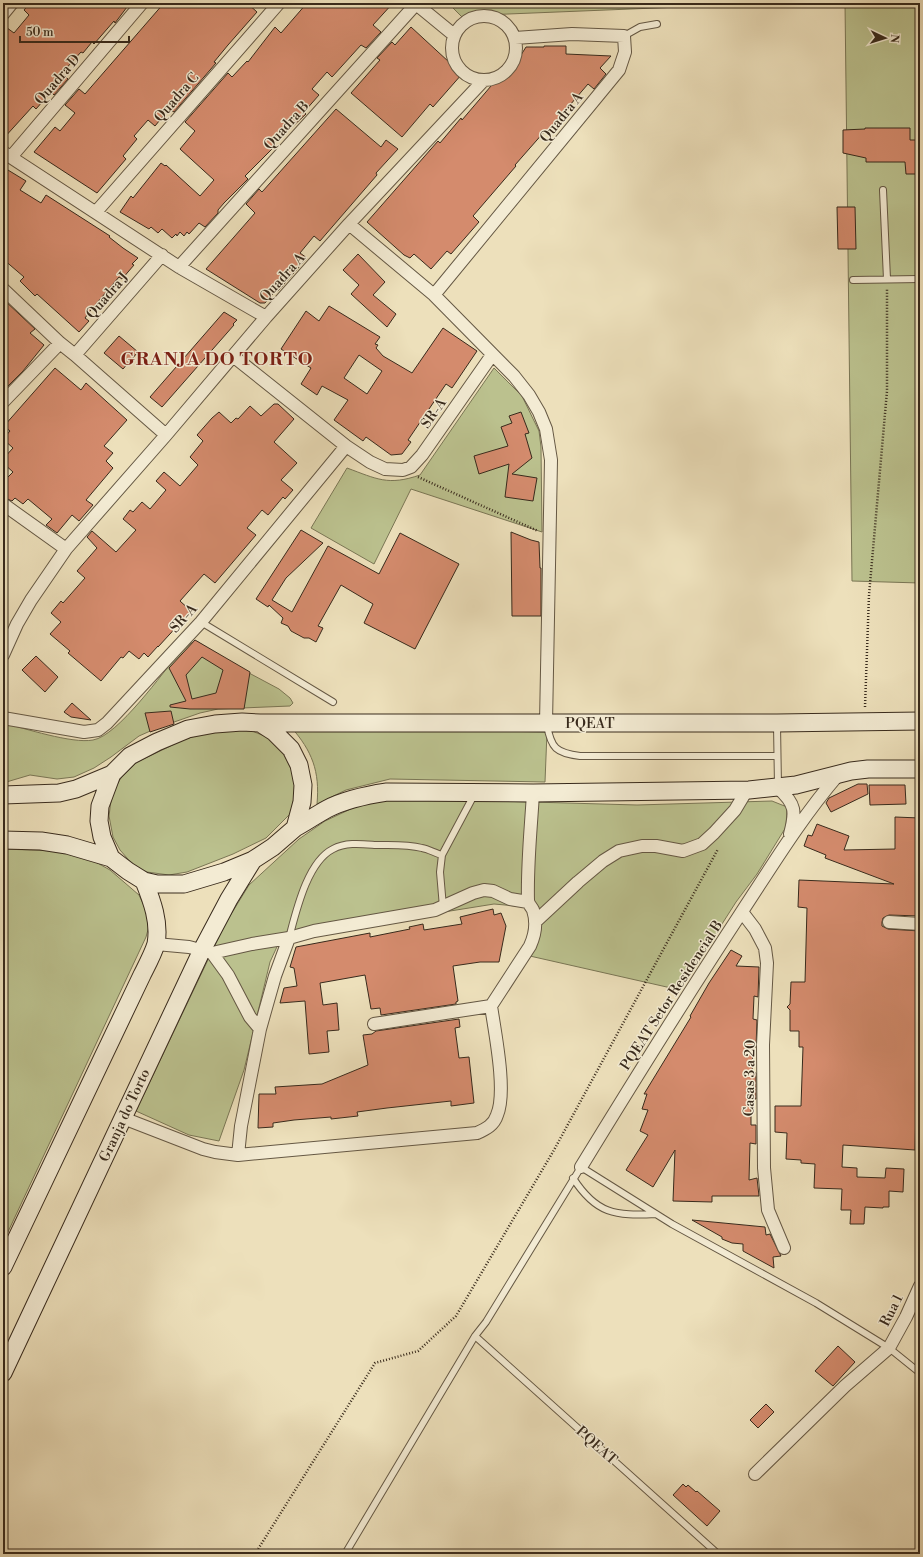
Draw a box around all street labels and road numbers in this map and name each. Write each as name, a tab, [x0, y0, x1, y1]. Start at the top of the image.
street label: Quadra D	[31, 51, 85, 109]
street label: Quadra C	[150, 69, 203, 126]
street label: Quadra A	[536, 89, 588, 146]
street label: Quadra B	[260, 97, 313, 154]
street label: Quadra A	[256, 249, 310, 306]
street label: Quadra J	[82, 268, 133, 323]
street label: SR-A	[417, 395, 451, 432]
street label: SR-A	[166, 600, 202, 637]
street label: PQEAT	[565, 715, 615, 733]
street label: PQEAT Setor Residencial B	[617, 917, 727, 1074]
street label: Casas 3 a 20	[740, 1039, 760, 1117]
street label: Granja do Torto	[95, 1066, 154, 1165]
street label: Rua 1	[876, 1291, 908, 1330]
street label: PQEAT	[572, 1423, 621, 1469]

